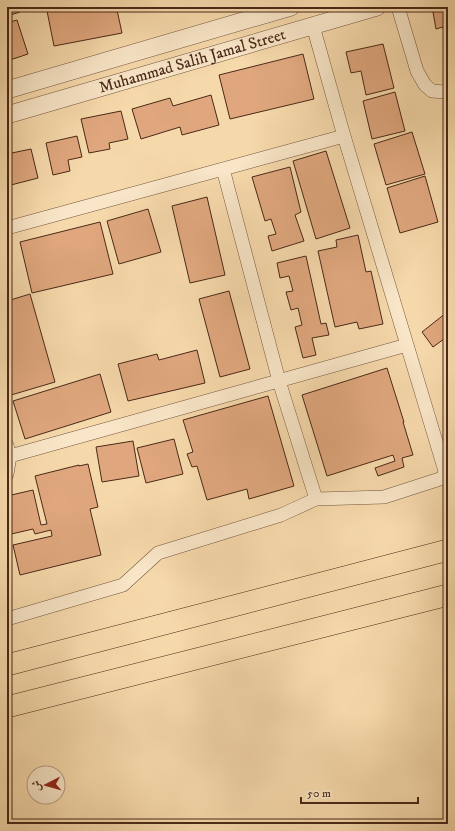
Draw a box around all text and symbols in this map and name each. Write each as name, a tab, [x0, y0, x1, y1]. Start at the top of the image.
street label: Muhammad Salih Jamal Street	[97, 24, 288, 98]
north arrow	[26, 765, 66, 805]
scale bar	[301, 779, 418, 805]
text: ش	[30, 780, 45, 792]
text: 50 m	[307, 786, 331, 801]

